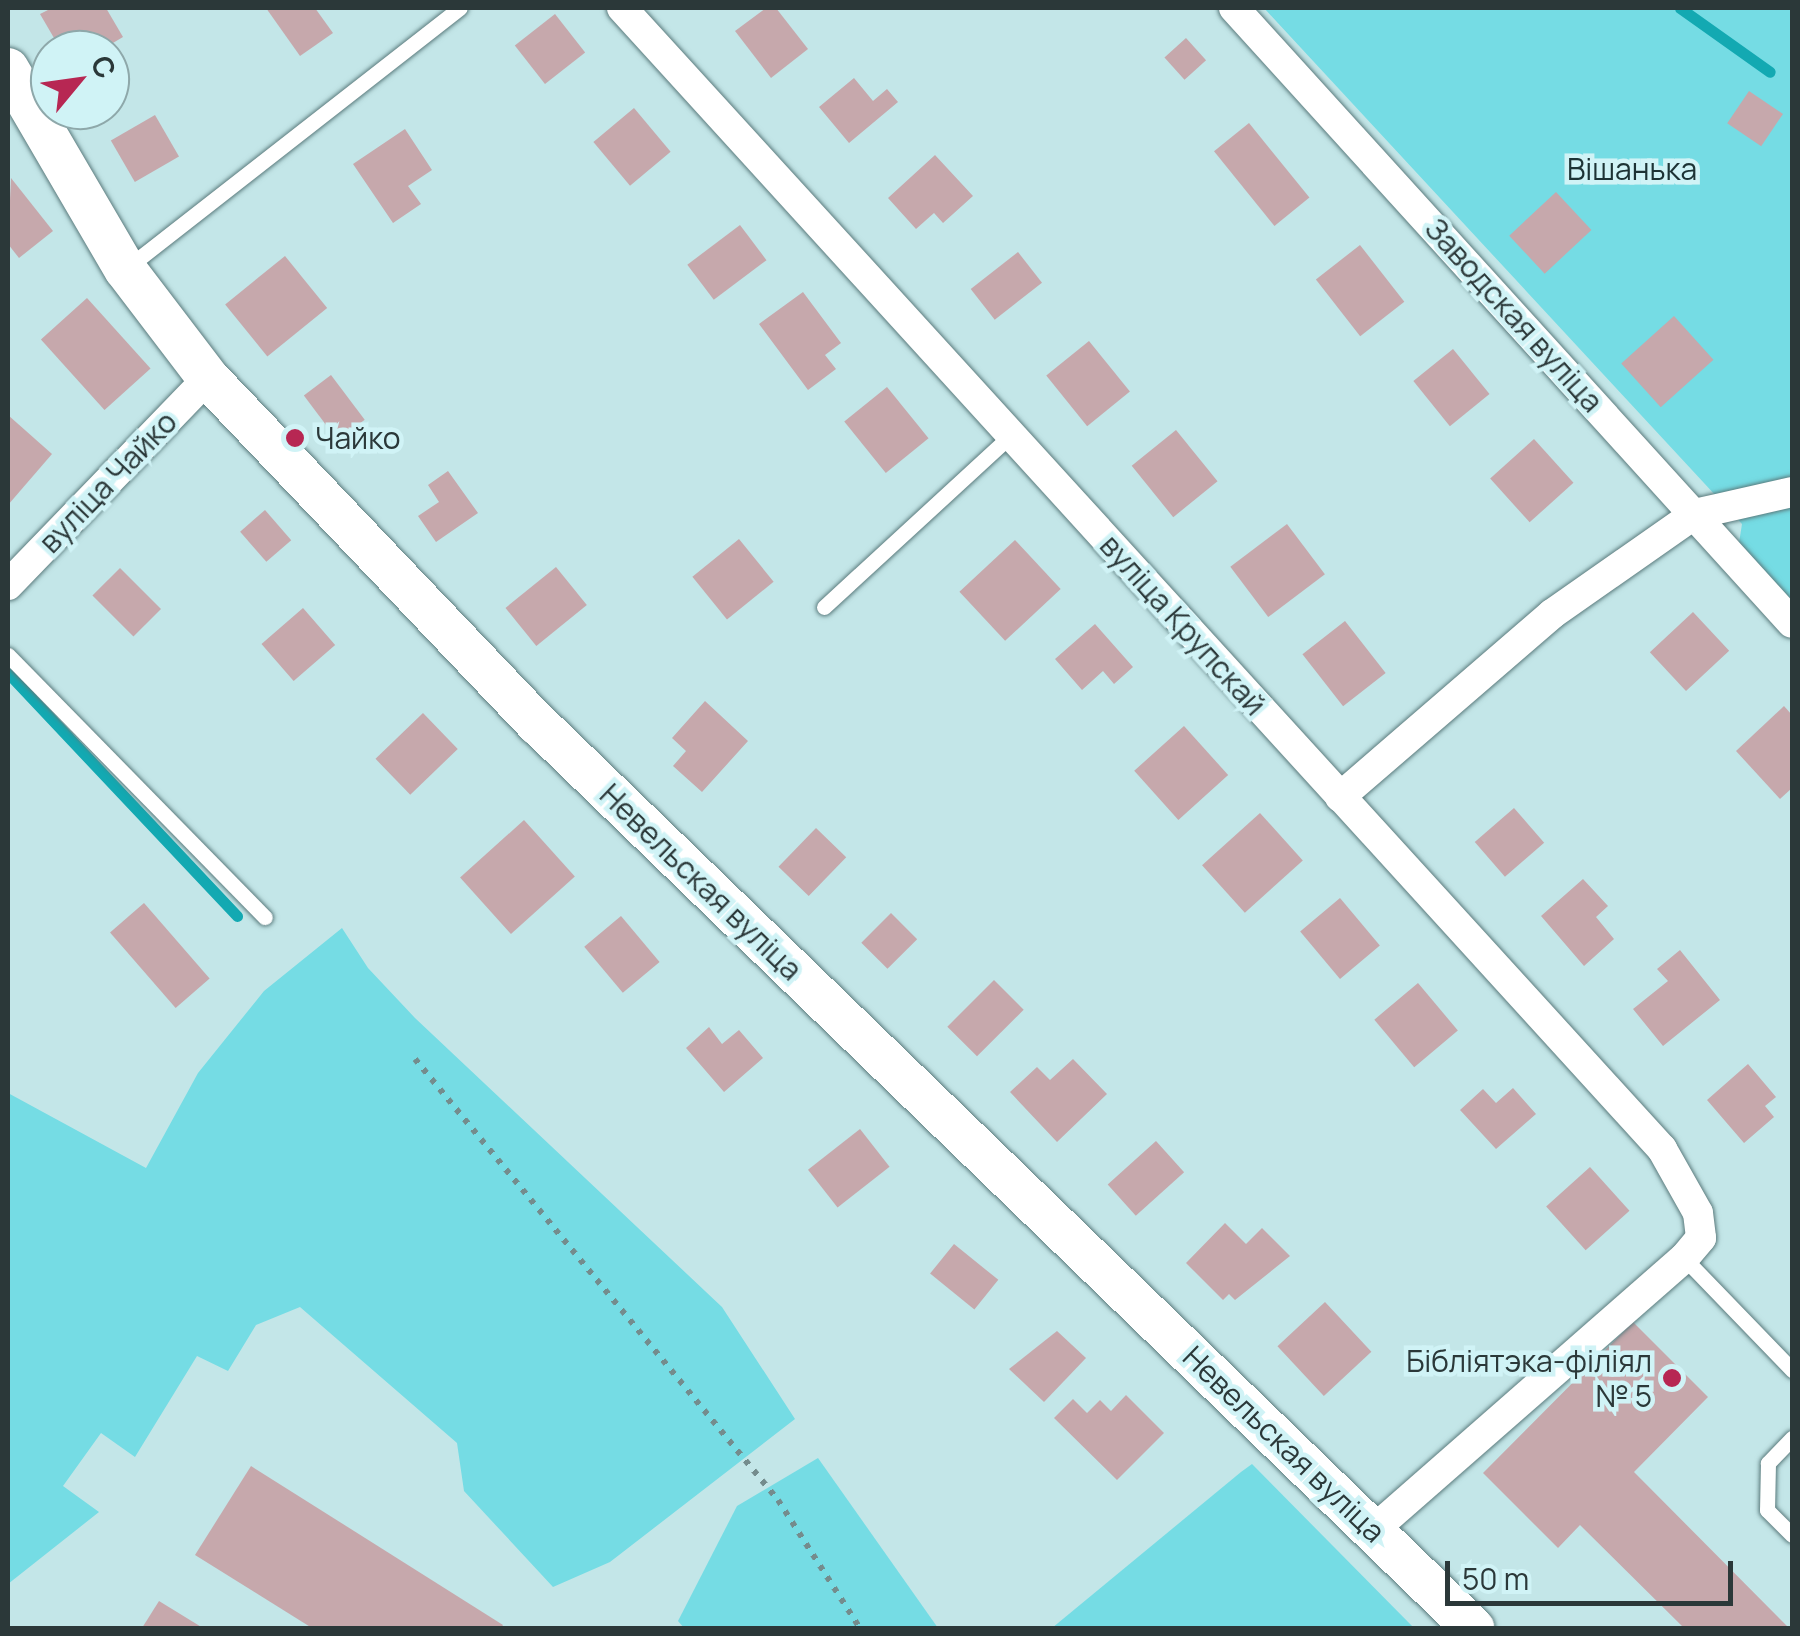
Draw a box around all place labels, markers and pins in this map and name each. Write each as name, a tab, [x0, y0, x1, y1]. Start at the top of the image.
place label: Чайко	[315, 420, 400, 456]
marker: Чайко	[284, 427, 306, 449]
place label: Бібліятэка-філіял № 5	[1406, 1343, 1652, 1414]
marker: Бібліятэка-філіял № 5	[1661, 1367, 1683, 1389]

